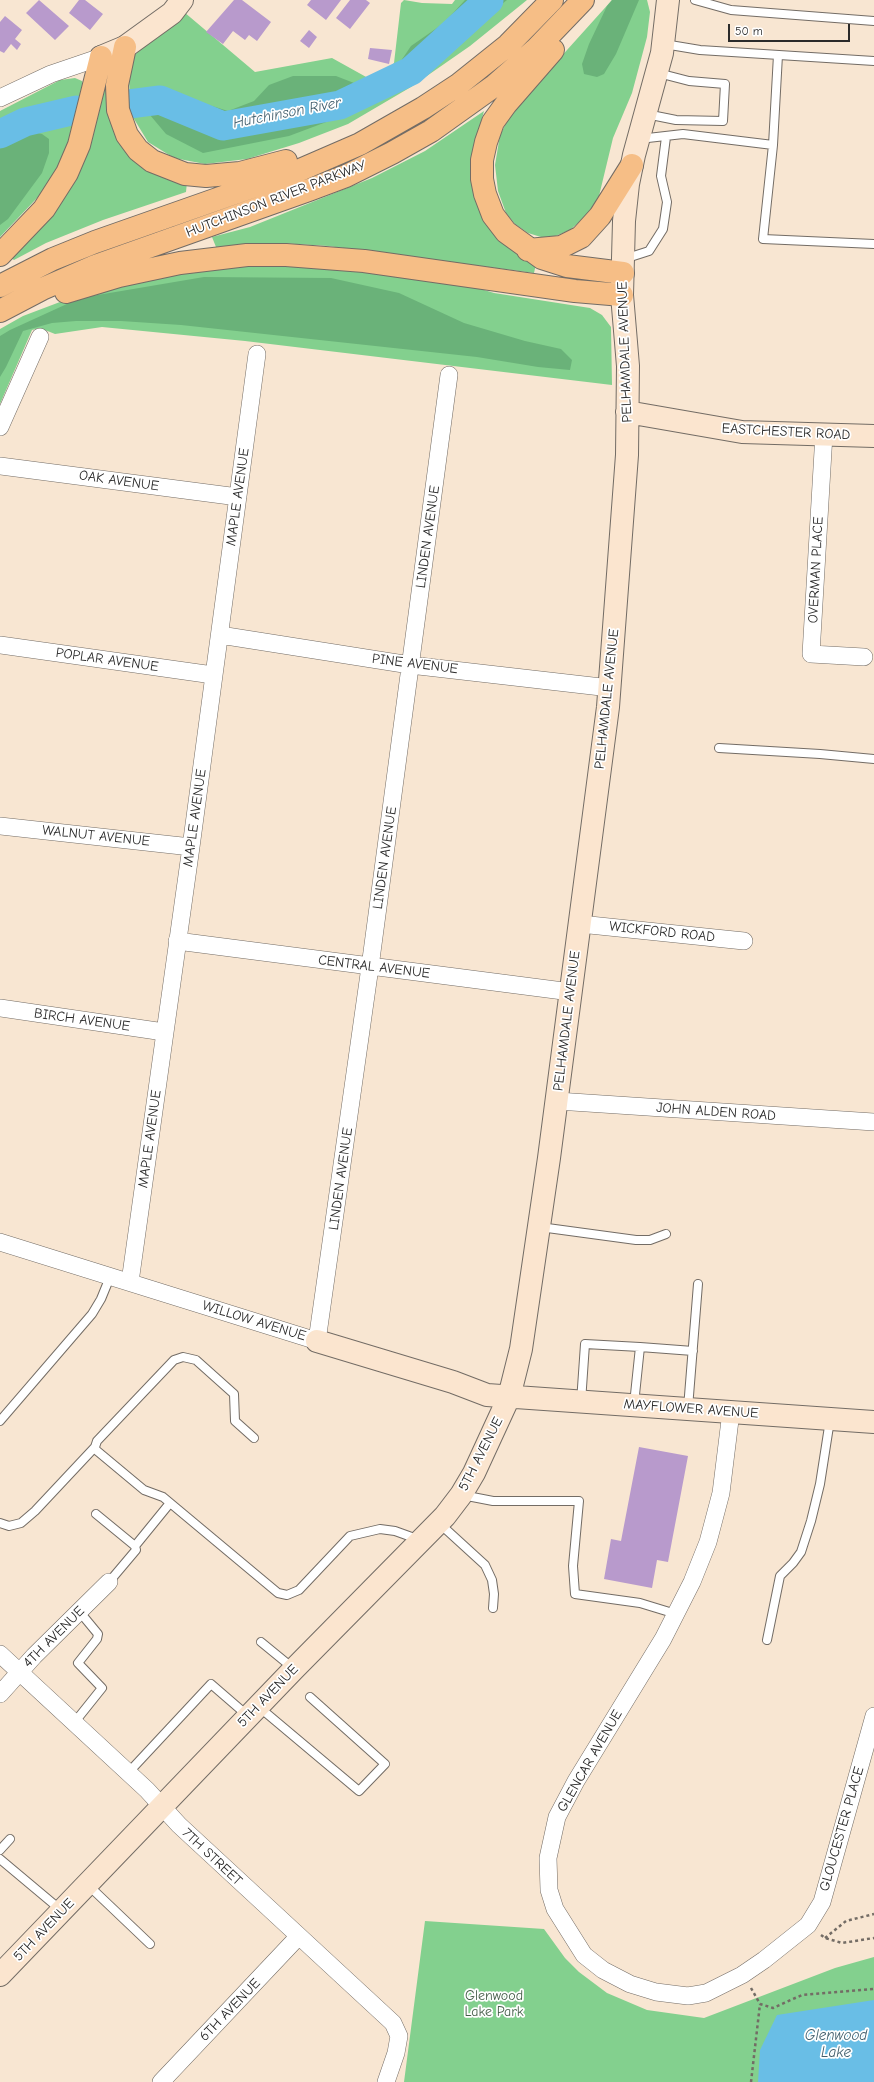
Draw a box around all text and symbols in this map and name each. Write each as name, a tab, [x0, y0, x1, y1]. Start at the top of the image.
scale bar	[730, 16, 852, 42]
text: 50 m	[735, 24, 763, 38]
water label: Hutchinson River	[231, 94, 343, 132]
street label: HUTCHINSON RIVER PARKWAY	[183, 157, 369, 241]
street label: PELHAMDALE AVENUE	[614, 281, 636, 423]
street label: EASTCHESTER ROAD	[721, 420, 851, 444]
street label: MAPLE AVENUE	[223, 447, 253, 547]
street label: OAK AVENUE	[78, 467, 160, 495]
street label: LINDEN AVENUE	[412, 485, 444, 589]
street label: OVERMAN PLACE	[805, 516, 827, 624]
street label: PELHAMDALE AVENUE	[591, 628, 623, 770]
street label: POPLAR AVENUE	[55, 644, 159, 676]
street label: PINE AVENUE	[371, 650, 459, 678]
street label: MAPLE AVENUE	[180, 768, 210, 868]
street label: LINDEN AVENUE	[369, 806, 401, 910]
street label: WALNUT AVENUE	[41, 822, 151, 850]
street label: WICKFORD ROAD	[608, 918, 716, 946]
street label: PELHAMDALE AVENUE	[550, 950, 584, 1092]
street label: CENTRAL AVENUE	[317, 952, 431, 982]
street label: BIRCH AVENUE	[33, 1005, 131, 1035]
street label: MAPLE AVENUE	[135, 1089, 165, 1189]
street label: JOHN ALDEN ROAD	[656, 1099, 776, 1125]
street label: LINDEN AVENUE	[325, 1127, 357, 1231]
street label: WILLOW AVENUE	[200, 1297, 308, 1345]
street label: MAYFLOWER AVENUE	[623, 1396, 759, 1422]
street label: 5TH AVENUE	[455, 1414, 507, 1494]
street label: 4TH AVENUE	[20, 1603, 88, 1671]
street label: 5TH AVENUE	[234, 1661, 302, 1731]
street label: GLENCAR AVENUE	[554, 1707, 626, 1815]
street label: GLOUCESTER PLACE	[816, 1765, 868, 1893]
street label: 7TH STREET	[178, 1825, 246, 1889]
street label: 5TH AVENUE	[10, 1895, 78, 1965]
street label: 6TH AVENUE	[196, 1975, 264, 2045]
park label: Glenwood Lake Park	[465, 1988, 523, 2020]
water label: Glenwood Lake	[805, 2027, 867, 2062]

